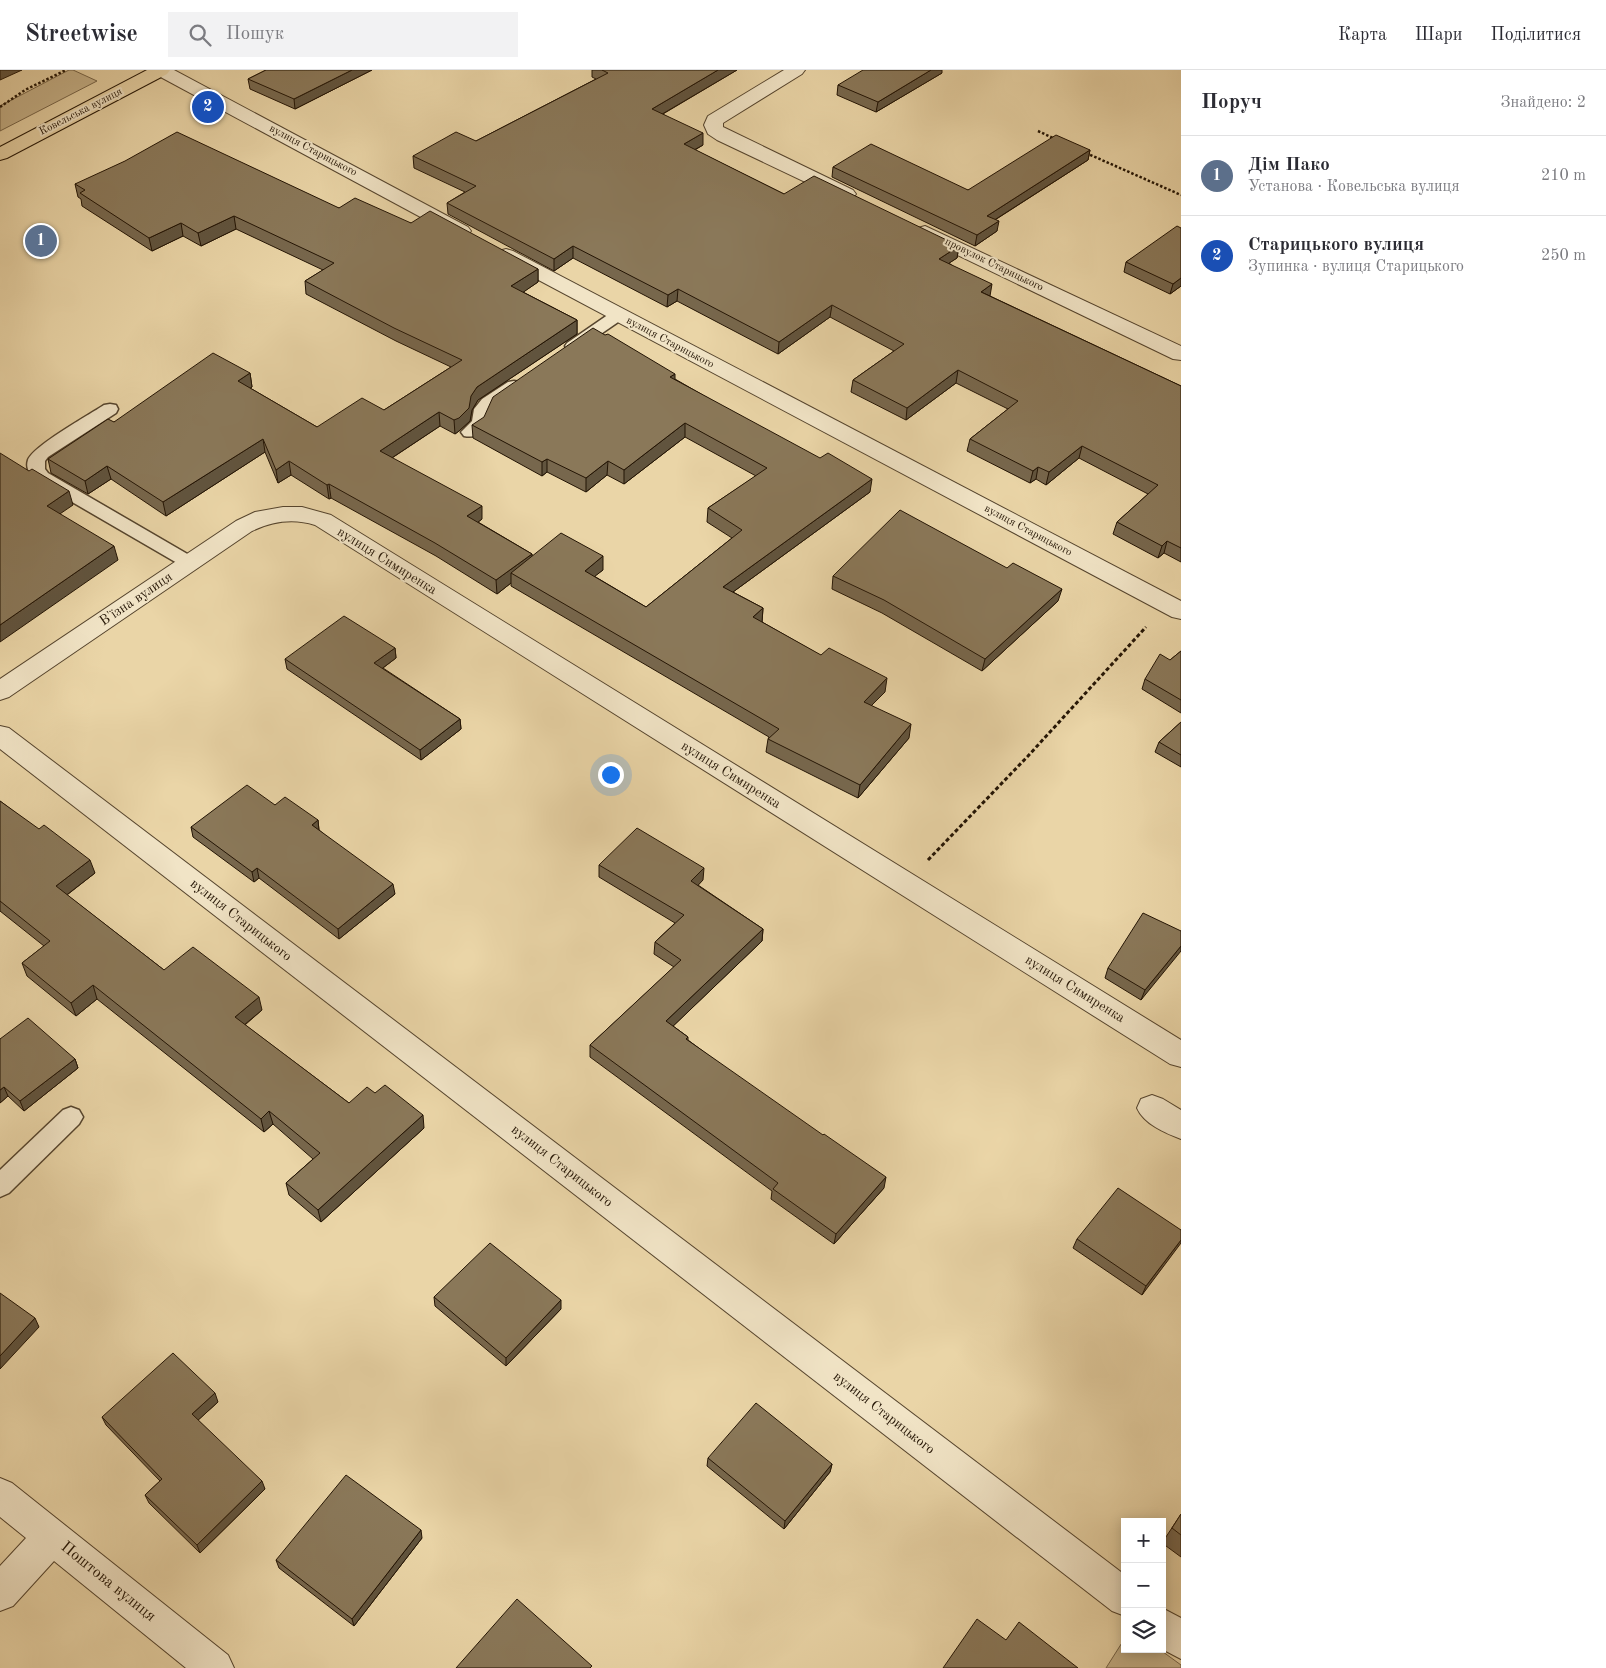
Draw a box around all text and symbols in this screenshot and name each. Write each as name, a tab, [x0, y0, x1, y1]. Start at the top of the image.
search box	[168, 12, 518, 57]
icon: search	[186, 21, 214, 49]
text: Streetwise	[25, 23, 138, 47]
text: Пошук	[226, 25, 284, 44]
text: Карта	[1338, 26, 1387, 44]
text: Шари	[1415, 26, 1463, 44]
text: Поділитися	[1491, 26, 1581, 44]
street label: Ковельська вулиця	[38, 86, 125, 138]
pin: 2	[192, 88, 224, 126]
text: Поруч	[1201, 92, 1262, 113]
text: Знайдено: 2	[1501, 95, 1586, 111]
street label: вулиця Старицького	[267, 123, 359, 179]
text: Дім Пако	[1248, 156, 1330, 175]
text: 1	[1212, 168, 1222, 184]
text: 210 m	[1541, 168, 1586, 184]
text: Установа · Ковельська вулиця	[1248, 179, 1460, 195]
pin: 1	[25, 222, 57, 260]
street label: провулок Старицького	[943, 236, 1045, 294]
text: Старицького вулиця	[1248, 236, 1424, 255]
text: 2	[1212, 248, 1222, 264]
text: 250 m	[1541, 248, 1586, 264]
text: Зупинка · вулиця Старицького	[1248, 259, 1464, 275]
street label: вулиця Старицького	[624, 315, 716, 371]
street label: вулиця Старицького	[982, 503, 1074, 559]
street label: вулиця Симиренка	[335, 525, 439, 597]
street label: В'їзна вулиця	[97, 570, 175, 628]
street label: вулиця Симиренка	[679, 739, 783, 811]
your location	[598, 762, 624, 788]
street label: вулиця Старицького	[188, 876, 294, 964]
street label: вулиця Симиренка	[1023, 953, 1127, 1025]
street label: вулиця Старицького	[509, 1122, 615, 1210]
street label: вулиця Старицького	[831, 1369, 937, 1457]
map controls	[1121, 1518, 1166, 1653]
button: +	[1121, 1518, 1166, 1563]
street label: Поштова вулиця	[57, 1539, 159, 1625]
button: −	[1121, 1563, 1166, 1608]
button: layers	[1121, 1608, 1166, 1653]

